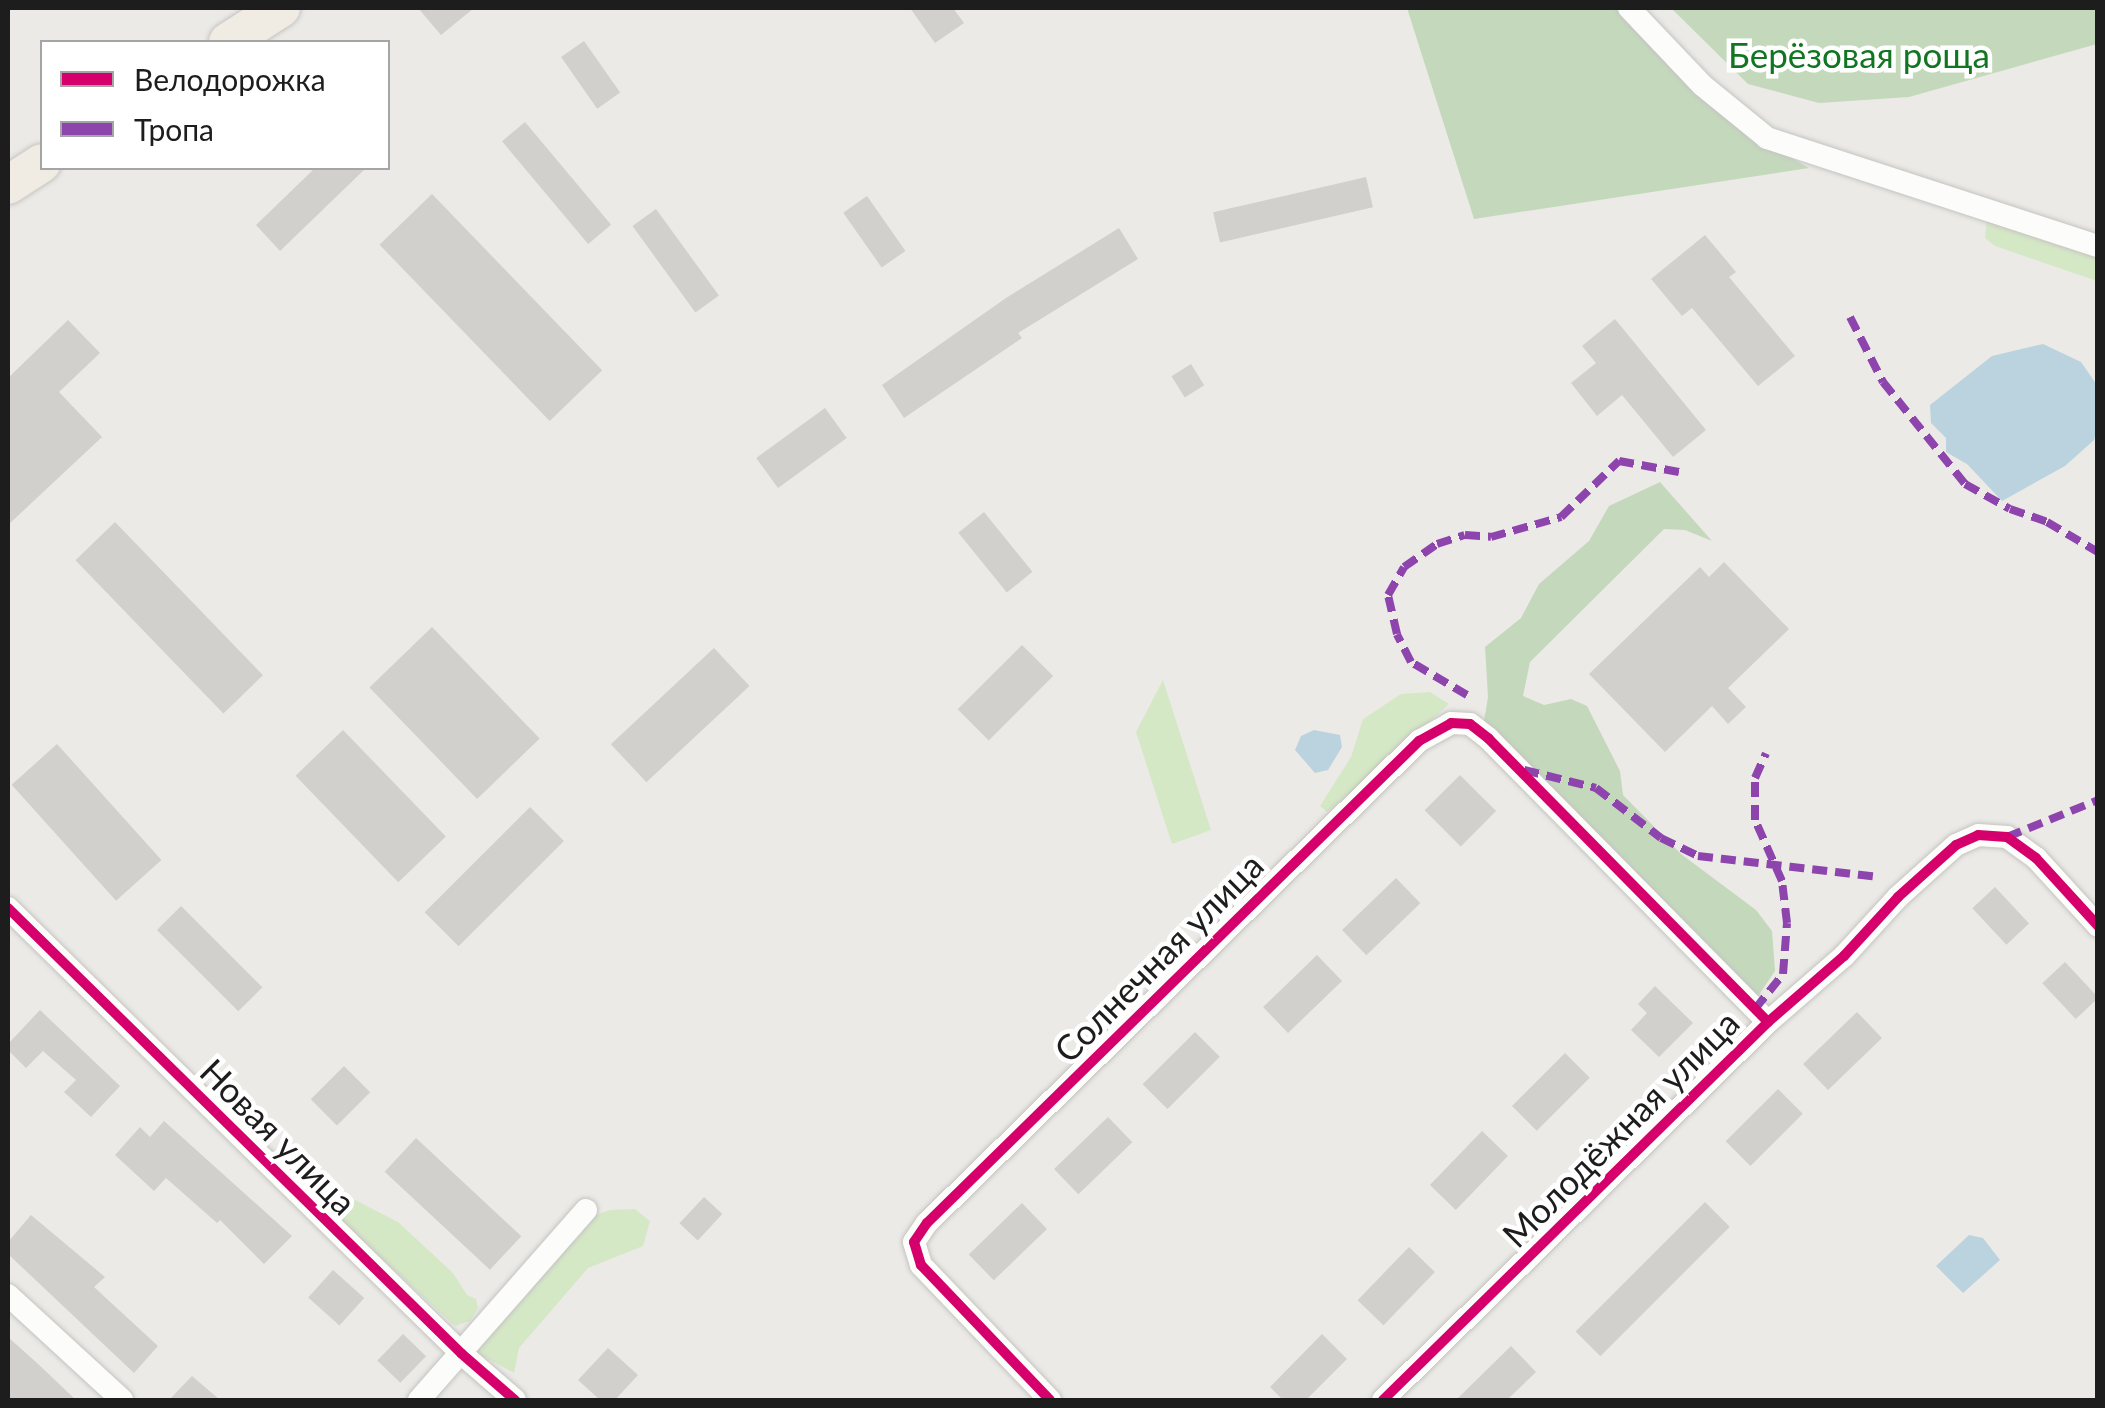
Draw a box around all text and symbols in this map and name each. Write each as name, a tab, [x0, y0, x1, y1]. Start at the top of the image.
park label: Берёзовая роща	[1728, 33, 1990, 75]
legend	[40, 40, 390, 170]
text: Велодорожка	[134, 61, 326, 97]
text: Тропа	[134, 111, 214, 147]
street label: Солнечная улица	[1045, 844, 1271, 1070]
street label: Молодёжная улица	[1493, 1001, 1747, 1255]
street label: Новая улица	[193, 1050, 365, 1222]

